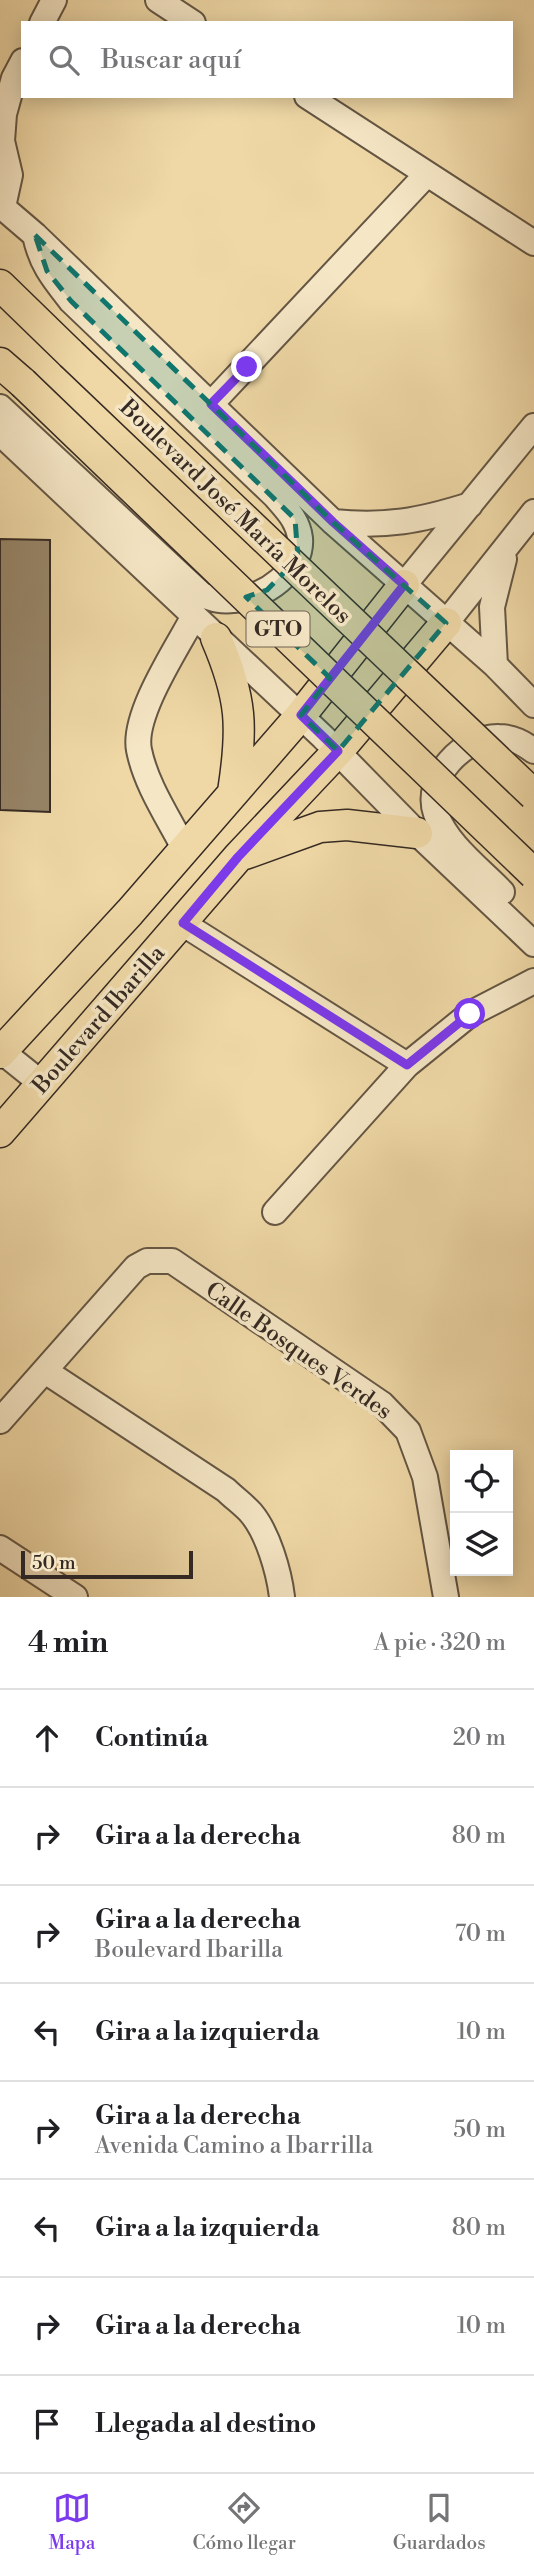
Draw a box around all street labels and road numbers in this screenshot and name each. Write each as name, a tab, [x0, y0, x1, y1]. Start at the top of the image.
street label: Boulevard José María Morelos	[113, 393, 357, 630]
road number: GTO	[246, 612, 310, 646]
street label: Boulevard Ibarilla	[26, 939, 171, 1100]
street label: Calle Bosques Verdes	[200, 1276, 397, 1426]

